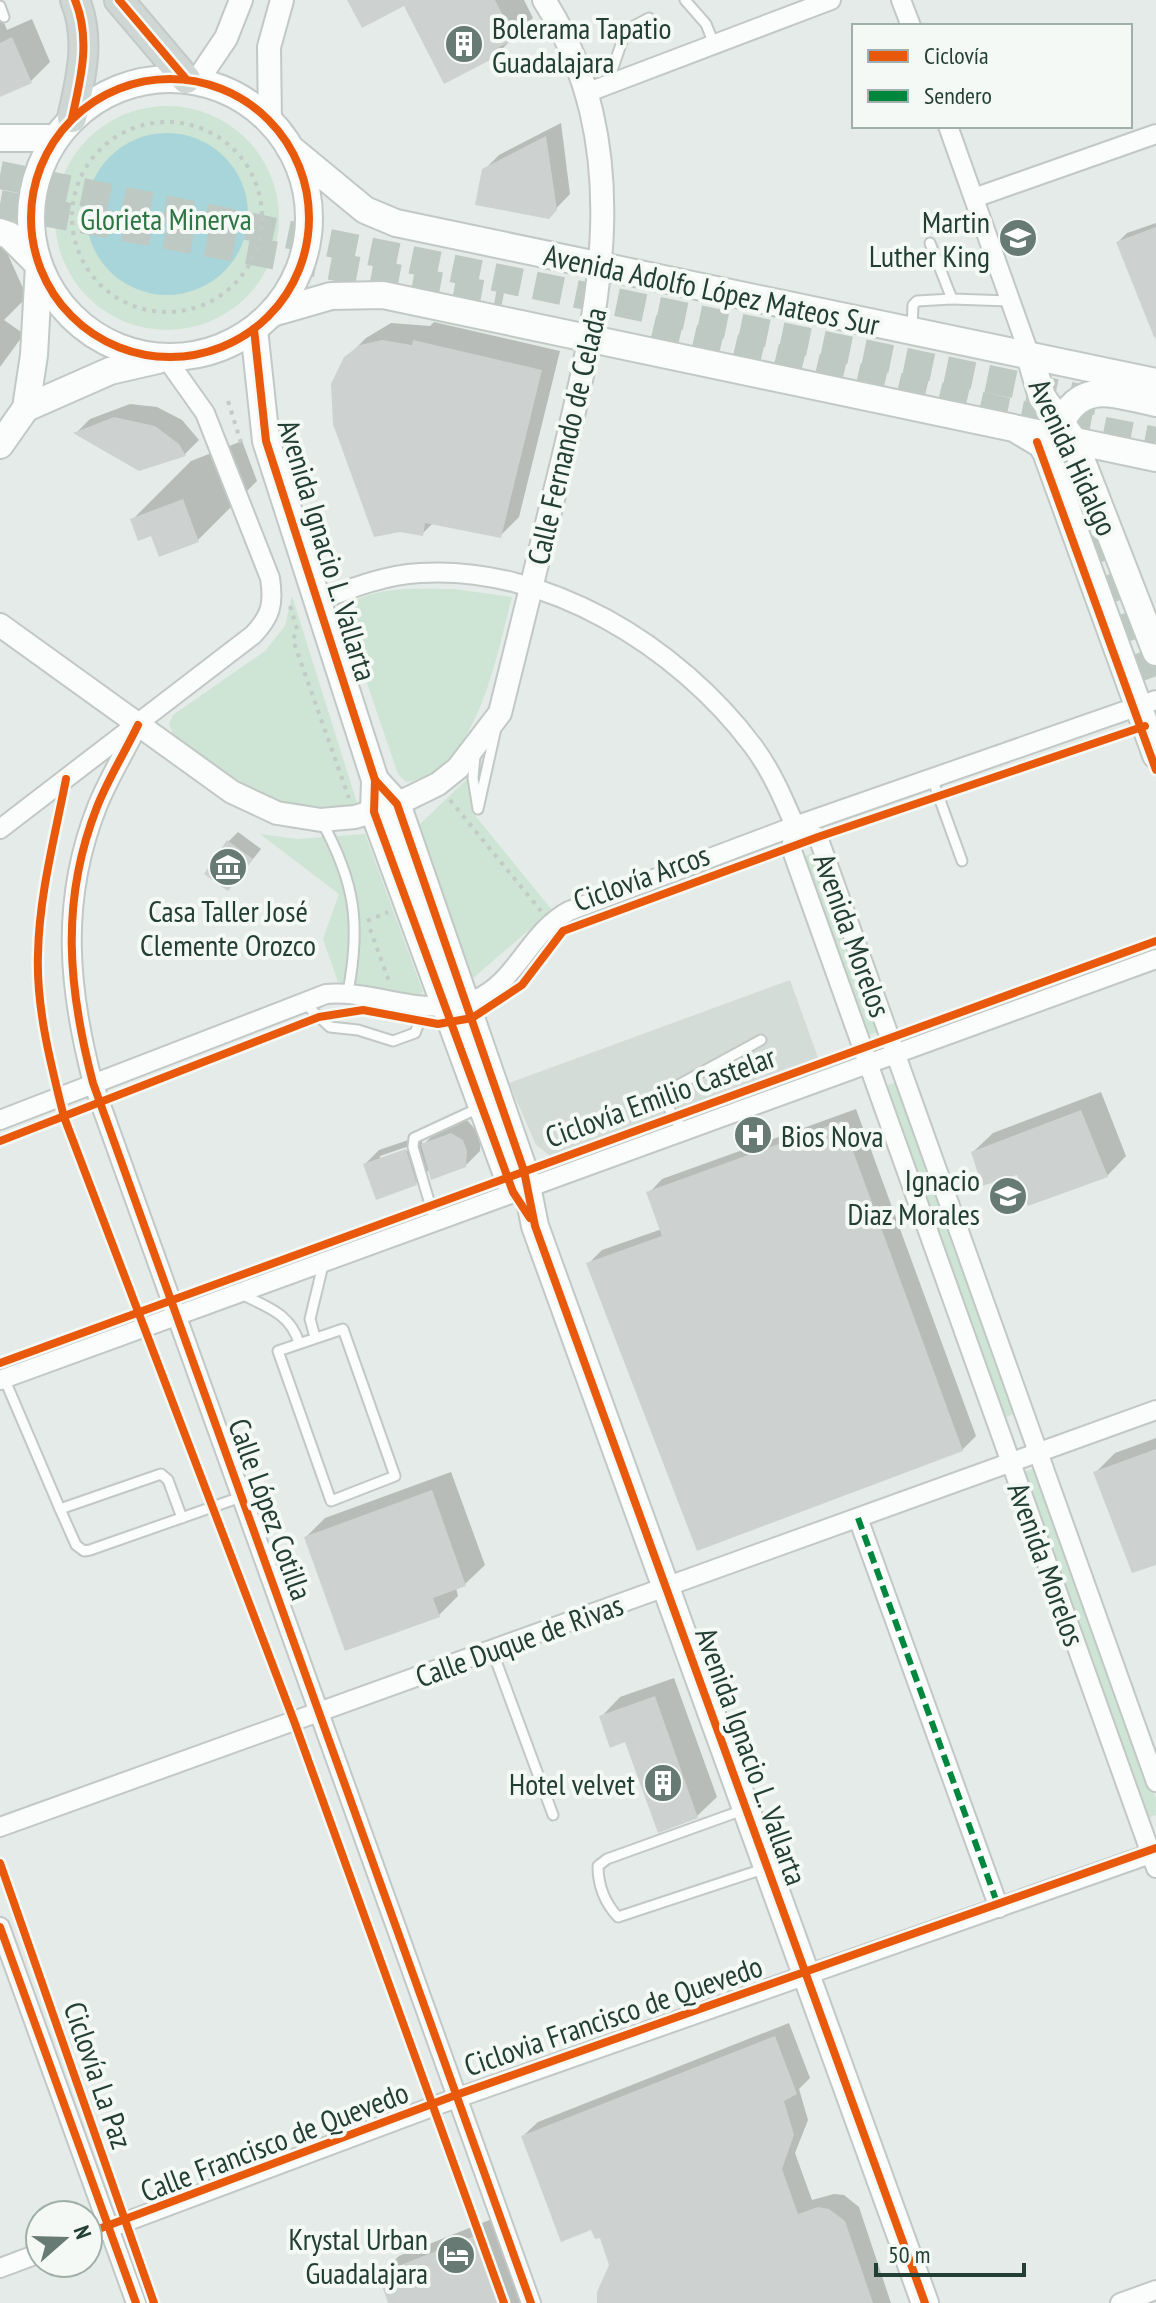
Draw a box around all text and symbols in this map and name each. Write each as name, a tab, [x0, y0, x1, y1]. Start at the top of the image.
place label: Bolerama Tapatio Guadalajara	[492, 8, 671, 81]
building icon: Bolerama Tapatio Guadalajara	[443, 23, 485, 65]
legend	[852, 24, 1132, 128]
text: Ciclovía	[924, 40, 989, 71]
text: Sendero	[924, 80, 992, 111]
park label: Glorieta Minerva	[80, 199, 252, 238]
place label: Martin Luther King	[869, 202, 990, 275]
school or university icon: Martin Luther King	[997, 217, 1039, 259]
street label: Avenida Adolfo López Mateos Sur	[541, 234, 884, 344]
street label: Calle Fernando de Celada	[517, 304, 615, 568]
street label: Avenida Hidalgo	[1021, 372, 1127, 542]
street label: Avenida Ignacio L. Vallarta	[270, 415, 386, 685]
street label: Ciclovía Arcos	[568, 834, 714, 920]
museum icon: Casa Taller José Clemente Orozco	[207, 846, 249, 888]
street label: Avenida Morelos	[805, 848, 901, 1022]
place label: Casa Taller José Clemente Orozco	[140, 891, 316, 964]
street label: Ciclovía Emilio Castelar	[540, 1036, 781, 1156]
hospital icon: Bios Nova	[732, 1114, 774, 1156]
place label: Bios Nova	[781, 1116, 884, 1155]
place label: Ignacio Diaz Morales	[847, 1160, 980, 1233]
school or university icon: Ignacio Diaz Morales	[987, 1175, 1029, 1217]
street label: Calle López Cotilla	[220, 1413, 322, 1605]
street label: Avenida Morelos	[999, 1477, 1095, 1651]
street label: Calle Duque de Rivas	[410, 1584, 628, 1696]
street label: Avenida Ignacio L. Vallarta	[687, 1622, 817, 1890]
building icon: Hotel velvet	[642, 1762, 684, 1804]
place label: Hotel velvet	[509, 1764, 636, 1803]
street label: Ciclovia Francisco de Quevedo	[459, 1946, 767, 2084]
street label: Ciclovía La Paz	[56, 1996, 142, 2154]
street label: Calle Francisco de Quevedo	[135, 2072, 413, 2210]
north arrow	[24, 2199, 104, 2279]
place label: Krystal Urban Guadalajara	[289, 2219, 428, 2292]
text: N	[68, 2222, 98, 2243]
scale bar	[876, 2227, 1024, 2277]
hotel icon: Krystal Urban Guadalajara	[435, 2234, 477, 2276]
text: 50 m	[888, 2239, 930, 2270]

